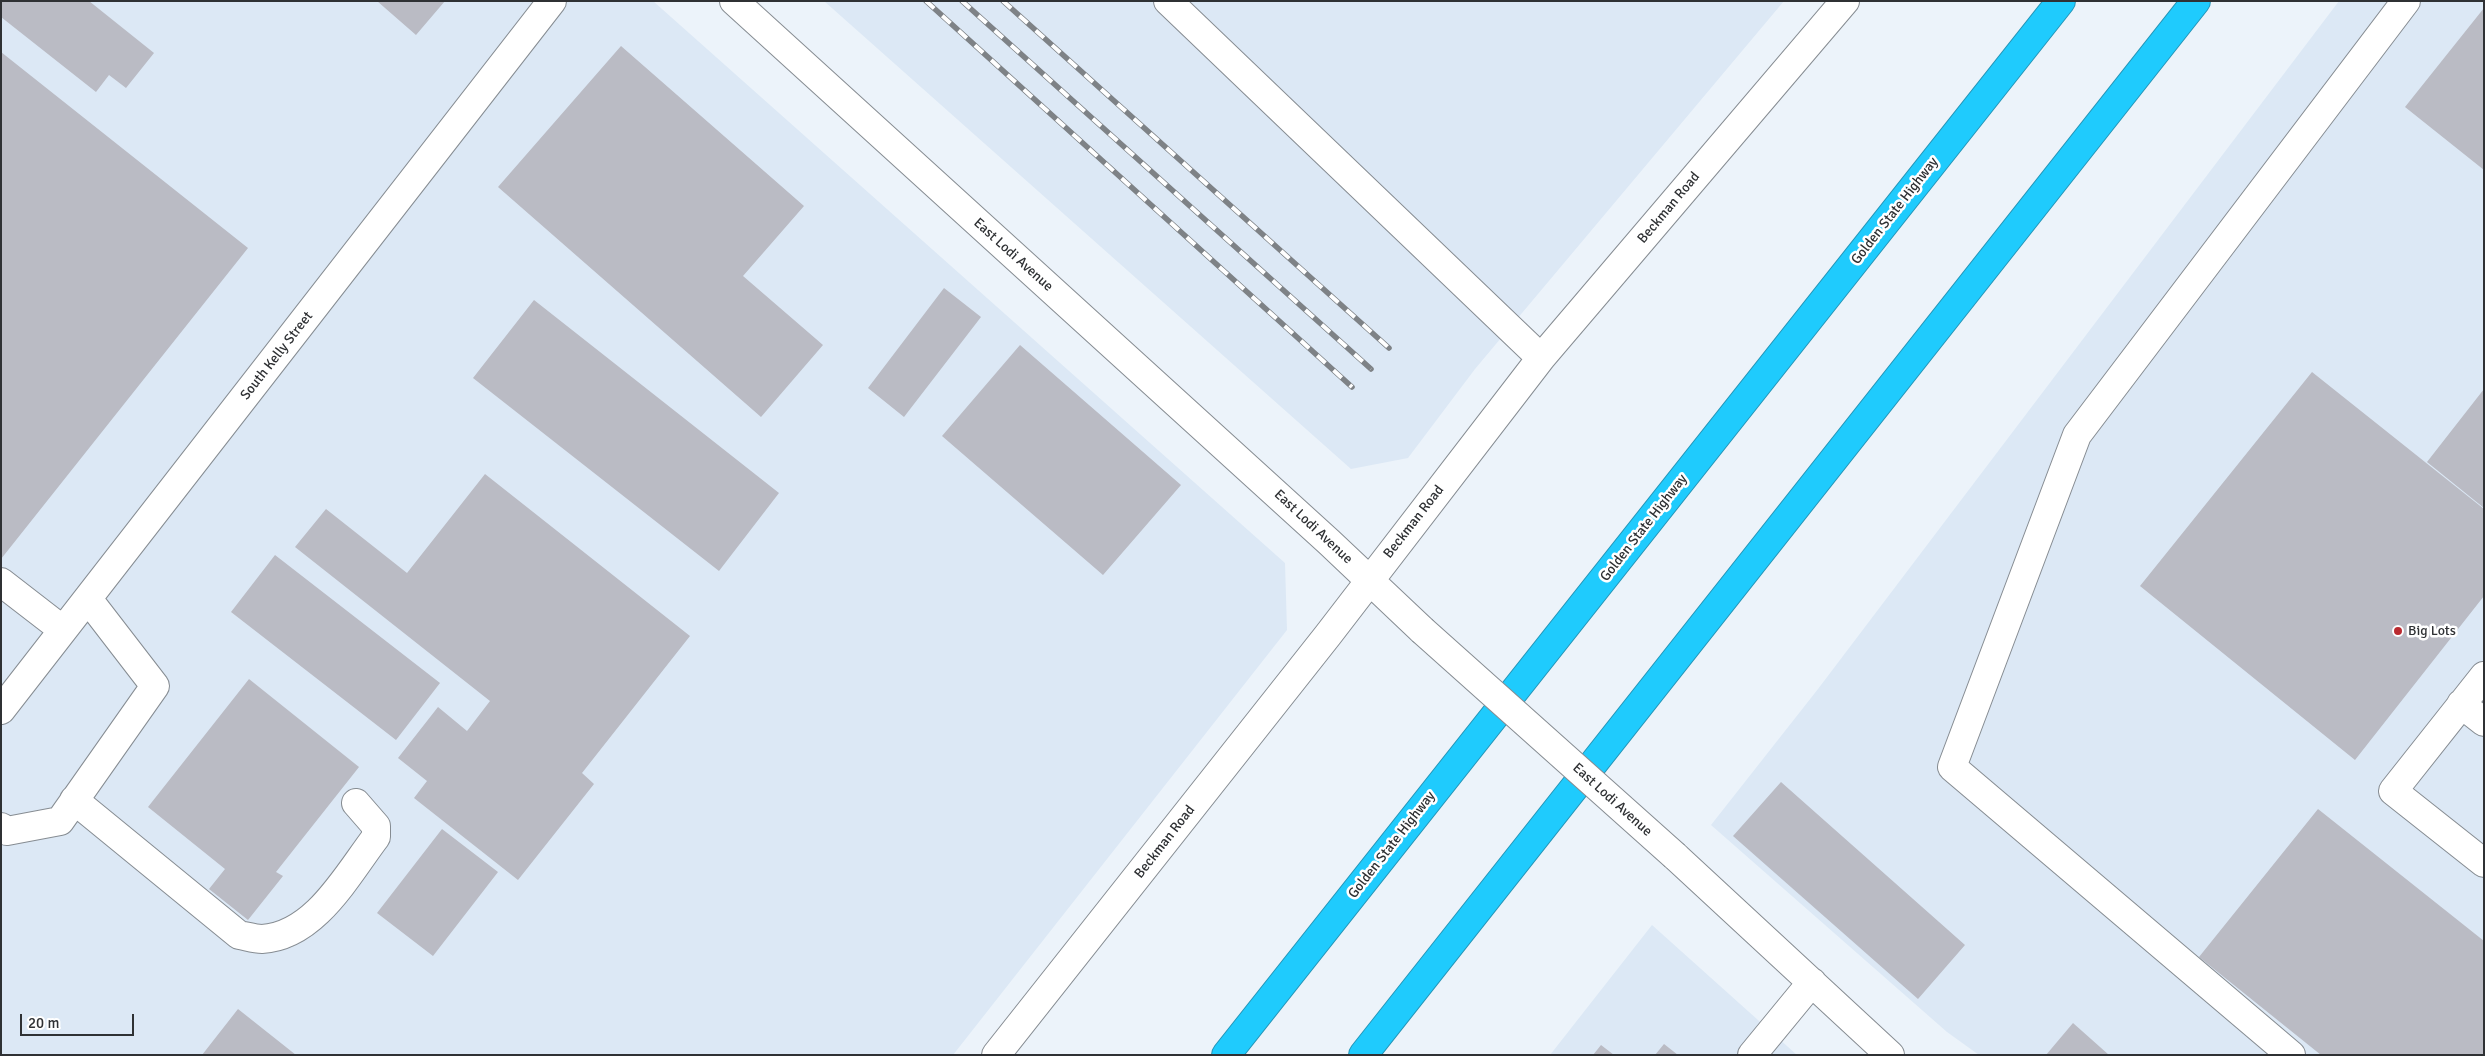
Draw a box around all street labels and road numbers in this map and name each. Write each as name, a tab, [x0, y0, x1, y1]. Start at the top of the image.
street label: Golden State Highway	[1848, 154, 1942, 268]
street label: Beckman Road	[1634, 169, 1704, 247]
street label: East Lodi Avenue	[970, 215, 1056, 295]
street label: South Kelly Street	[237, 308, 317, 404]
street label: Golden State Highway	[1597, 471, 1691, 585]
street label: Beckman Road	[1380, 482, 1448, 562]
street label: East Lodi Avenue	[1270, 486, 1356, 568]
street label: East Lodi Avenue	[1569, 760, 1655, 840]
street label: Golden State Highway	[1345, 788, 1439, 902]
street label: Beckman Road	[1131, 802, 1199, 882]

